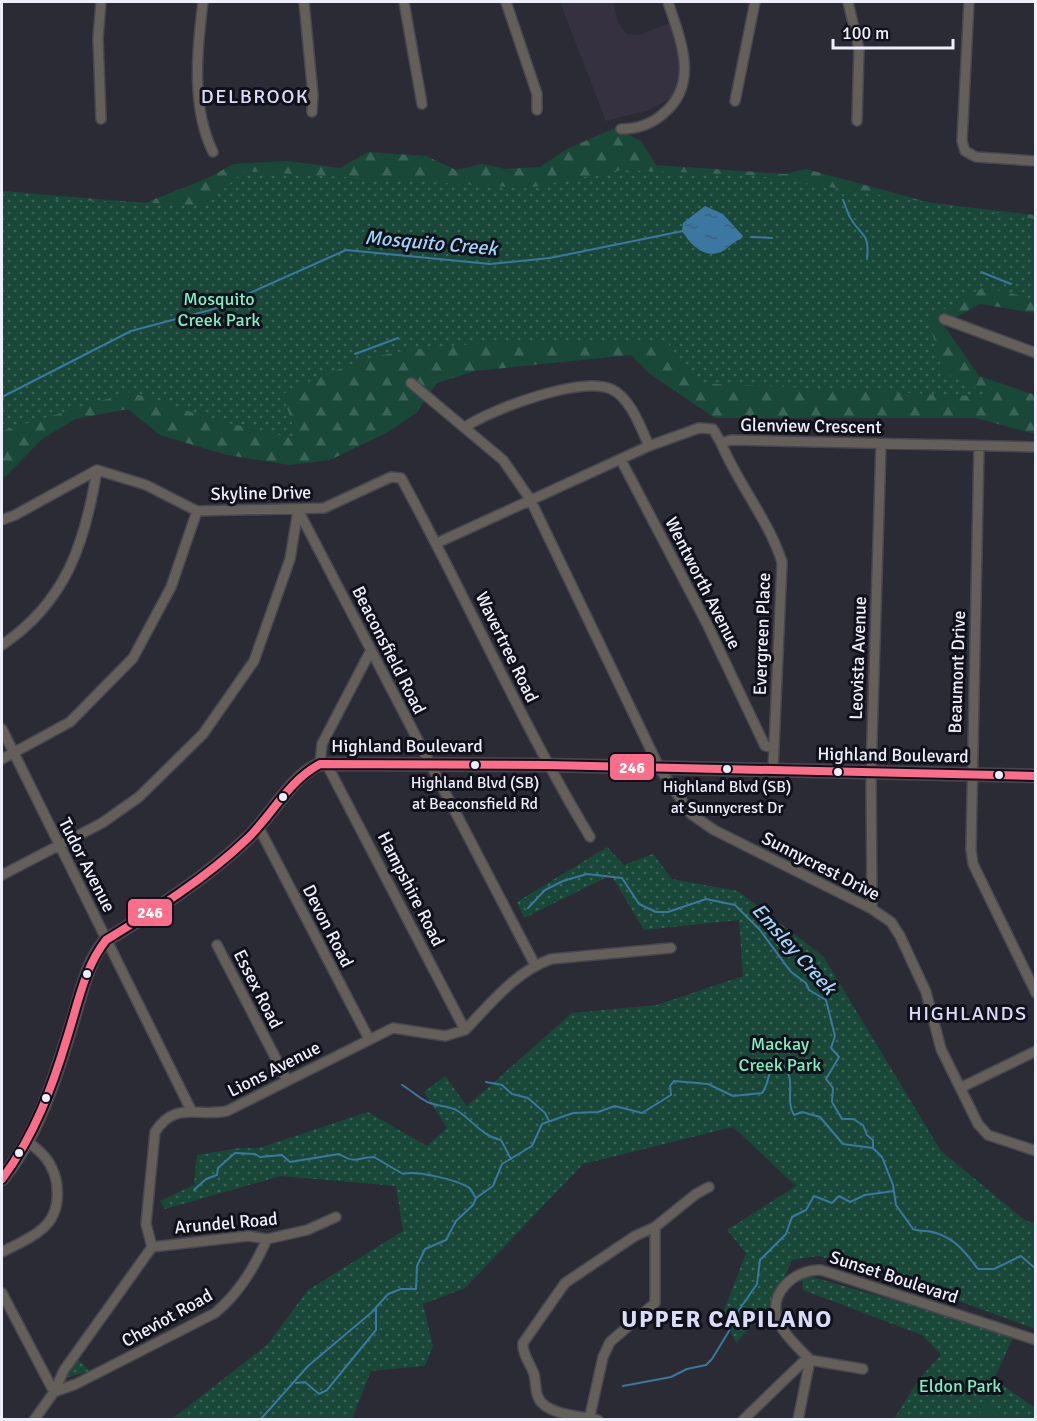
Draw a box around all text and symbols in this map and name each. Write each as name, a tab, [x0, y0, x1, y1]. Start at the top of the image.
scale bar	[833, 12, 953, 50]
text: 100 m	[842, 22, 889, 44]
district label: DELBROOK	[201, 84, 309, 109]
water label: Mosquito Creek	[364, 225, 500, 261]
park label: Mosquito Creek Park	[178, 288, 260, 331]
street label: Glenview Crescent	[740, 414, 882, 438]
street label: Skyline Drive	[211, 481, 311, 505]
street label: Wentworth Avenue	[660, 513, 746, 653]
street label: Evergreen Place	[749, 572, 775, 696]
street label: Beaconsfield Road	[347, 582, 431, 718]
street label: Wavertree Road	[471, 588, 543, 706]
street label: Leovista Avenue	[845, 596, 871, 720]
street label: Beaumont Drive	[944, 610, 970, 734]
street label: Highland Boulevard	[331, 735, 483, 757]
street label: Highland Boulevard	[817, 743, 969, 767]
line badge: 246	[609, 753, 655, 781]
text: 246	[619, 758, 645, 778]
marker: Highland Blvd (SB) at Beaconsfield Rd	[469, 759, 481, 771]
marker: Highland Blvd (SB) at Sunnycrest Dr	[721, 763, 733, 775]
unlabelled marker	[832, 766, 844, 778]
unlabelled marker	[993, 769, 1005, 781]
place label: Highland Blvd (SB) at Beaconsfield Rd	[411, 773, 539, 814]
place label: Highland Blvd (SB) at Sunnycrest Dr	[663, 777, 791, 818]
unlabelled marker	[277, 791, 289, 803]
street label: Tudor Avenue	[54, 814, 120, 916]
street label: Sunnycrest Drive	[758, 827, 884, 905]
street label: Hampshire Road	[373, 828, 449, 950]
street label: Devon Road	[298, 881, 358, 971]
line badge: 246	[127, 898, 173, 927]
water label: Emsley Creek	[746, 898, 843, 1001]
text: 246	[137, 903, 163, 923]
street label: Essex Road	[229, 946, 287, 1032]
unlabelled marker	[81, 968, 93, 980]
district label: HIGHLANDS	[908, 1001, 1028, 1026]
park label: Mackay Creek Park	[739, 1033, 821, 1076]
street label: Lions Avenue	[224, 1036, 324, 1102]
unlabelled marker	[40, 1092, 52, 1104]
unlabelled marker	[13, 1147, 25, 1159]
street label: Arundel Road	[173, 1208, 279, 1238]
street label: Sunset Boulevard	[827, 1246, 961, 1308]
street label: Cheviot Road	[118, 1284, 216, 1352]
district label: UPPER CAPILANO	[621, 1304, 833, 1334]
park label: Eldon Park	[919, 1375, 1001, 1397]

